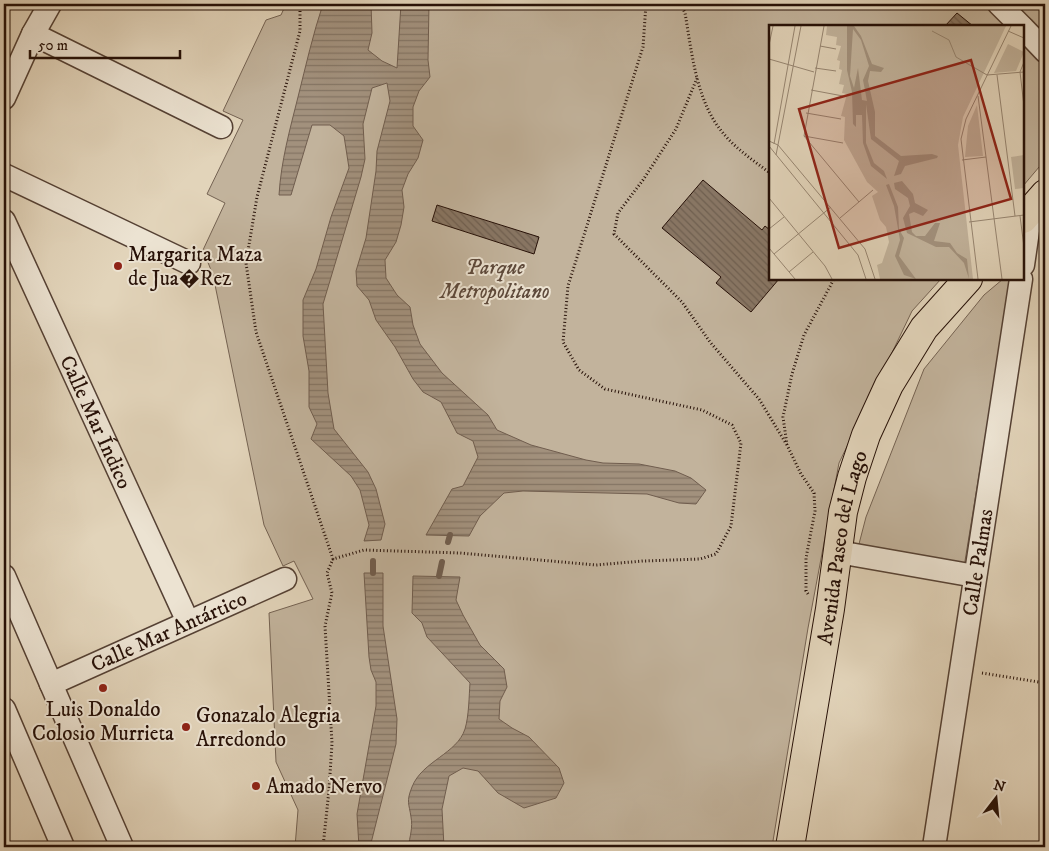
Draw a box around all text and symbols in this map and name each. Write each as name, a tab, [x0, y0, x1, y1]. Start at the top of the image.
inset map	[769, 25, 1024, 280]
scale bar	[30, 28, 180, 60]
text: 50 m	[38, 36, 68, 55]
place label: Margarita Maza de Jua�Rez	[128, 242, 263, 292]
park label: Parque Metropolitano	[438, 255, 550, 305]
marker: Margarita Maza de Jua�Rez	[112, 260, 124, 272]
street label: Calle Mar Índico	[53, 351, 137, 493]
street label: Avenida Paseo del Lago	[812, 447, 874, 647]
street label: Calle Palmas	[958, 507, 1000, 618]
street label: Calle Mar Antártico	[87, 586, 251, 678]
marker: Luis Donaldo Colosio Murrieta	[97, 682, 109, 694]
place label: Luis Donaldo Colosio Murrieta	[32, 697, 174, 747]
place label: Gonazalo Alegria Arredondo	[196, 703, 341, 753]
marker: Gonazalo Alegria Arredondo	[180, 721, 192, 733]
place label: Amado Nervo	[266, 774, 382, 800]
north arrow	[972, 774, 1022, 824]
text: N	[991, 776, 1008, 797]
marker: Amado Nervo	[250, 780, 262, 792]

